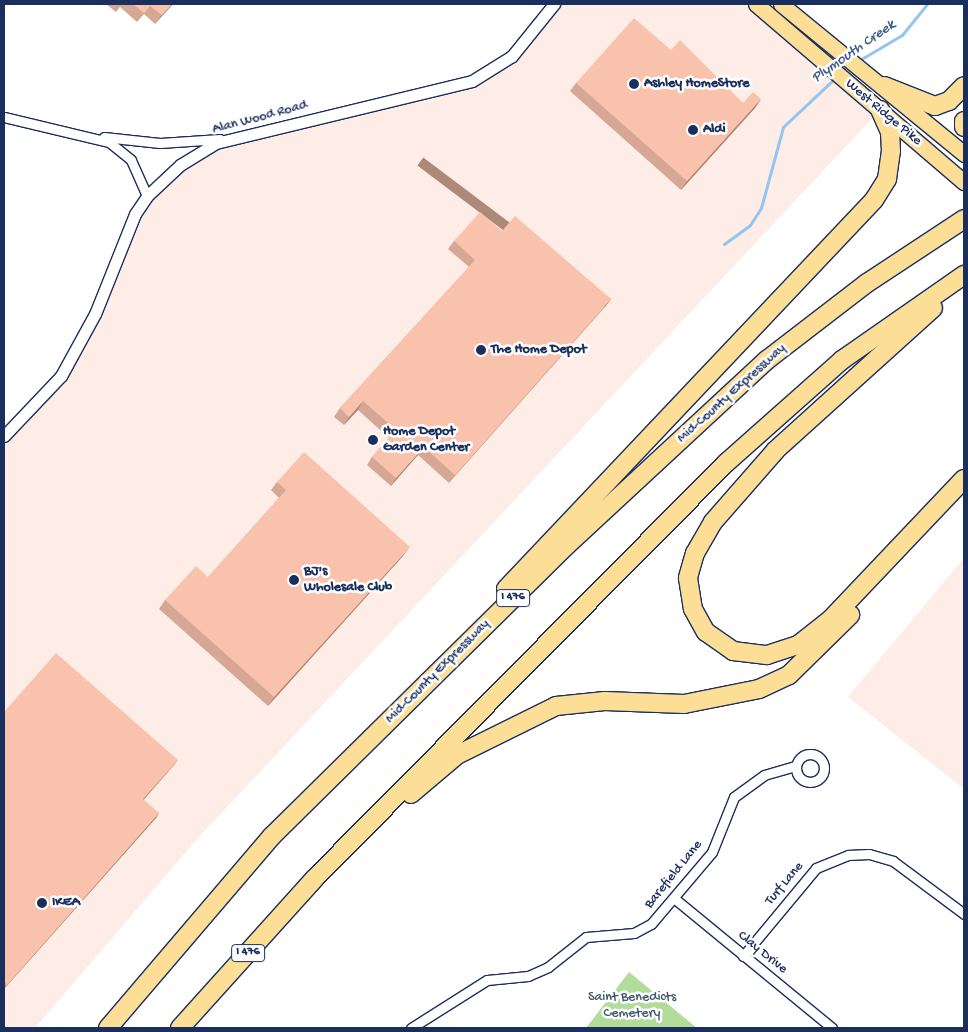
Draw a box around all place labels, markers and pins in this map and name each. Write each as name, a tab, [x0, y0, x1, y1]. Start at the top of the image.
place label: Ashley HomeStore	[644, 76, 750, 92]
marker: Ashley HomeStore	[628, 78, 640, 90]
place label: Aldi	[703, 122, 726, 138]
marker: Aldi	[687, 124, 699, 136]
place label: The Home Depot	[491, 342, 586, 358]
marker: The Home Depot	[475, 344, 487, 356]
place label: Home Depot Garden Center	[383, 424, 469, 457]
marker: Home Depot Garden Center	[367, 434, 379, 446]
place label: BJ's Wholesale Club	[304, 564, 392, 596]
marker: BJ's Wholesale Club	[288, 574, 300, 586]
place label: IKEA	[52, 895, 80, 911]
marker: IKEA	[36, 897, 48, 909]

